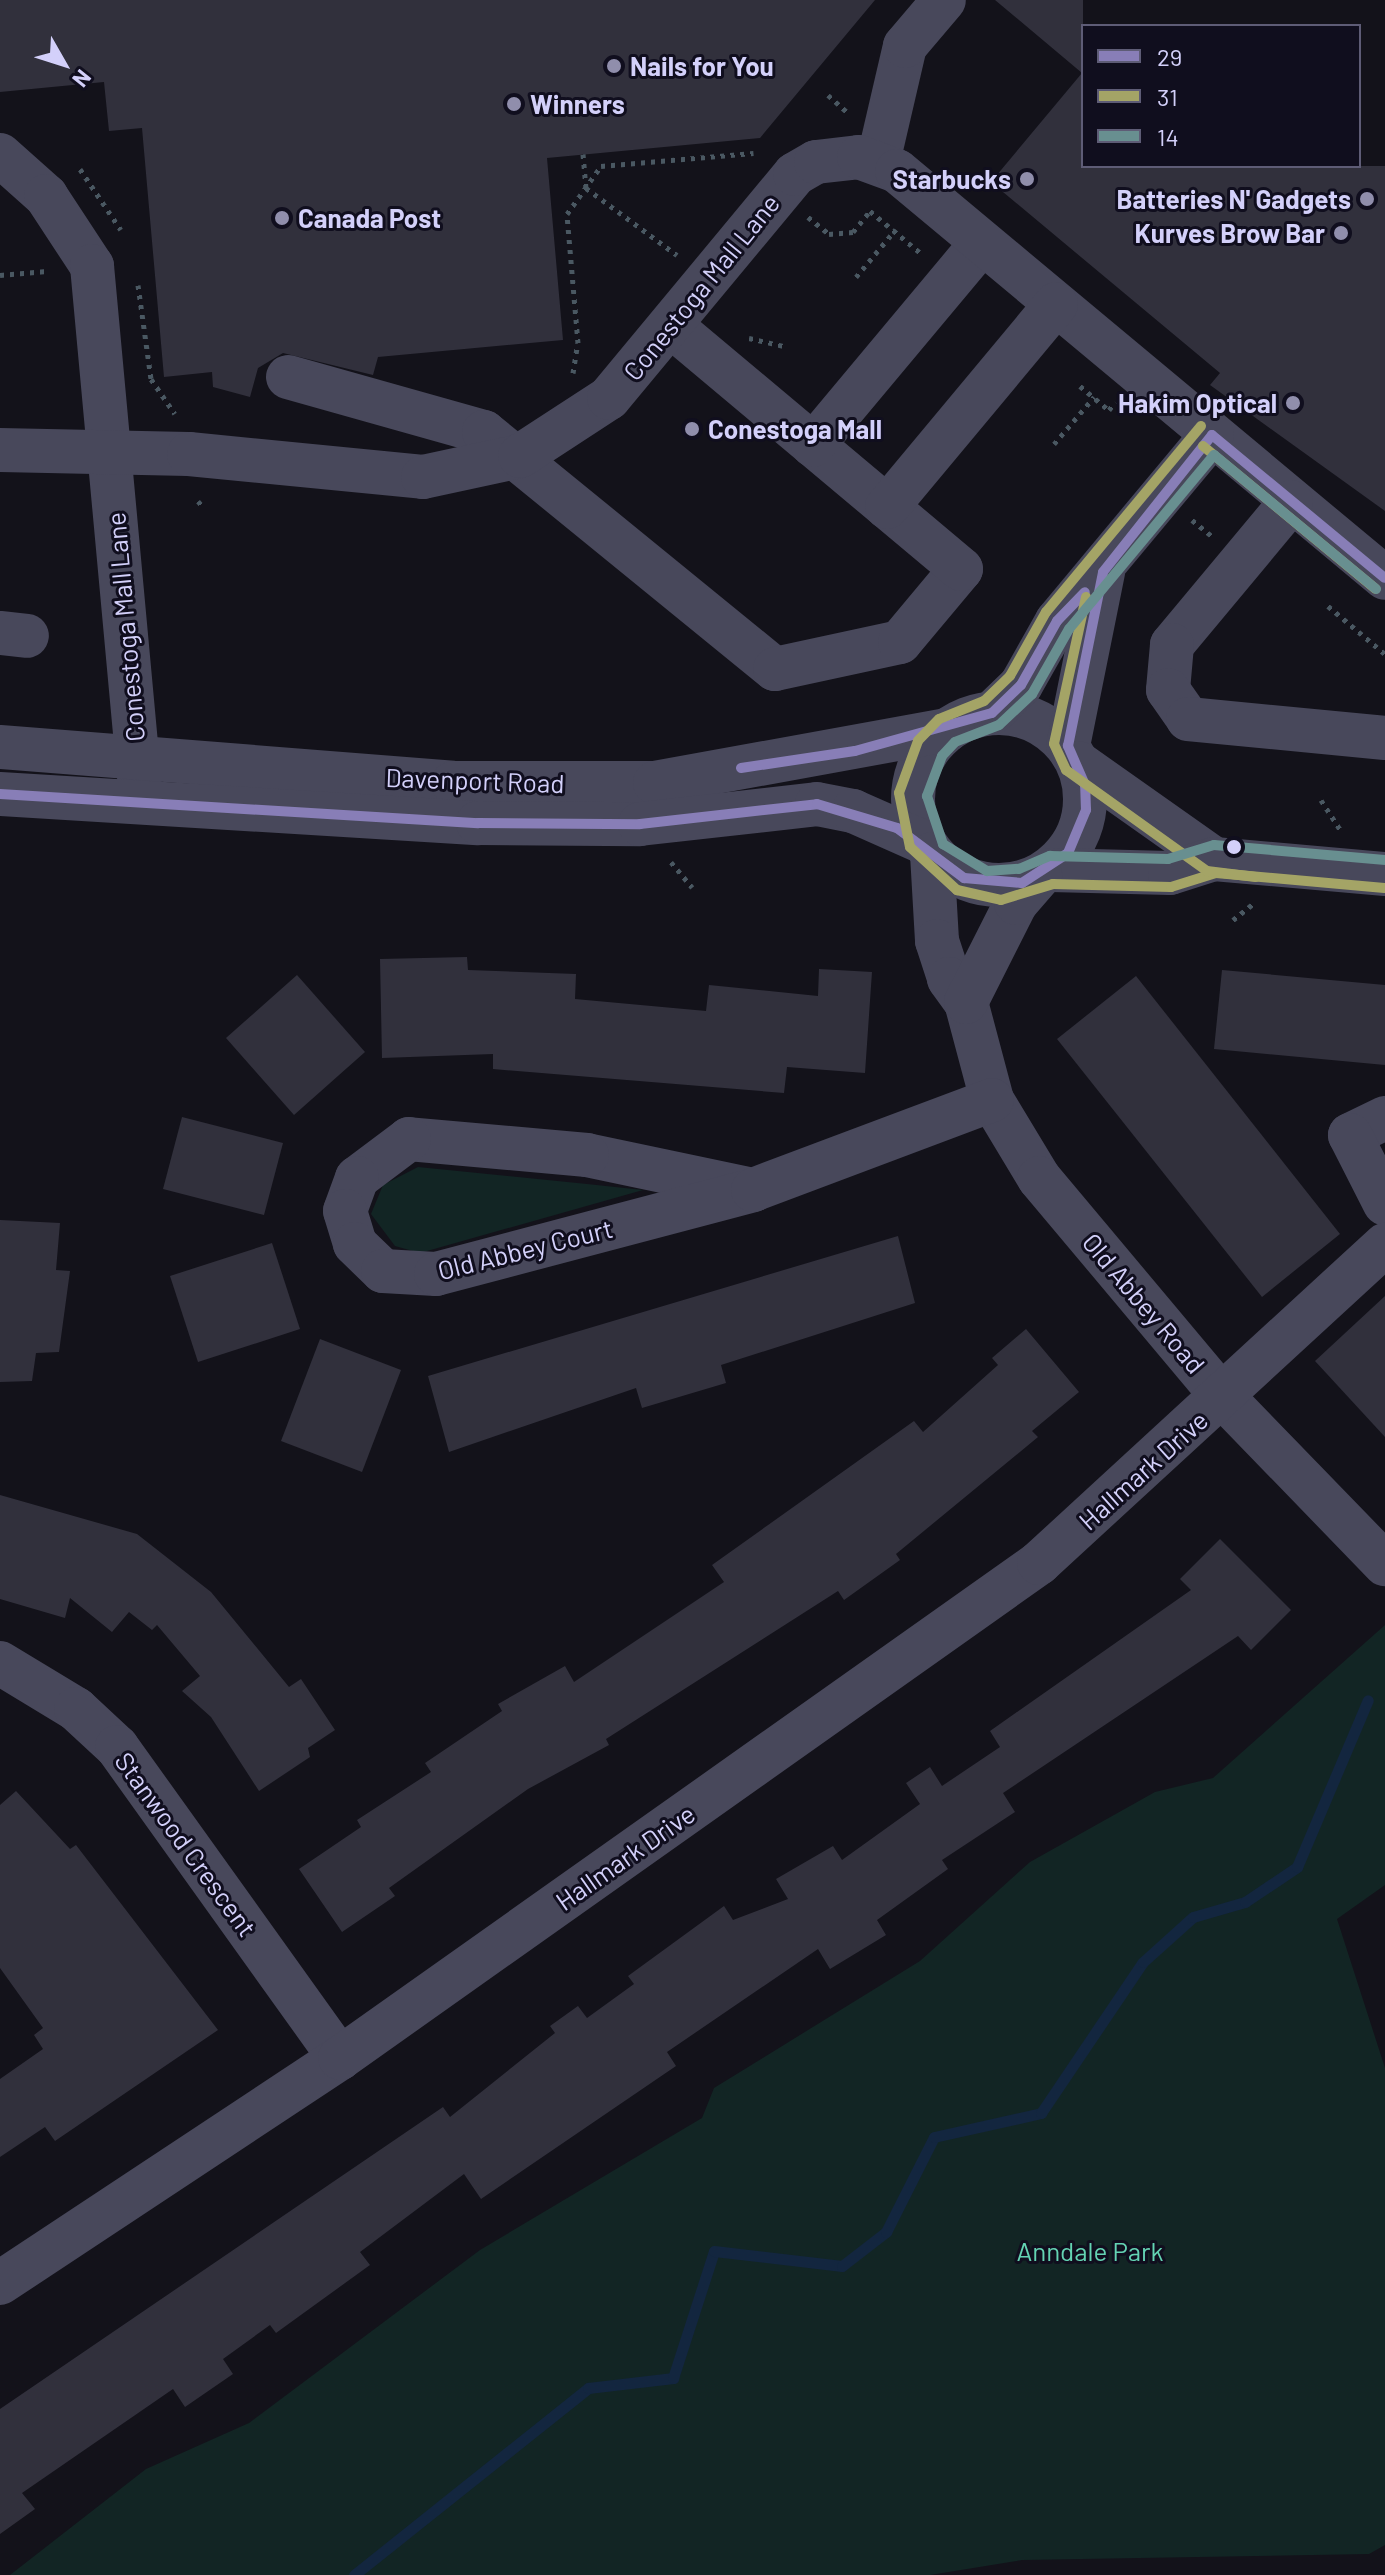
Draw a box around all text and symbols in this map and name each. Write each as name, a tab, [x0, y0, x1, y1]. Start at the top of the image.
north arrow	[24, 24, 104, 104]
legend	[1081, 24, 1361, 168]
text: 29	[1157, 42, 1182, 71]
place label: Nails for You	[630, 50, 774, 82]
marker: Nails for You	[605, 57, 623, 75]
text: N	[68, 65, 97, 93]
text: 31	[1157, 82, 1178, 111]
place label: Winners	[530, 88, 625, 120]
marker: Winners	[505, 95, 523, 113]
text: 14	[1157, 122, 1179, 151]
place label: Starbucks	[892, 163, 1011, 195]
marker: Starbucks	[1018, 170, 1036, 188]
place label: Batteries N' Gadgets	[1116, 183, 1351, 215]
street label: Conestoga Mall Lane	[616, 188, 786, 386]
marker: Batteries N' Gadgets	[1358, 190, 1376, 208]
place label: Canada Post	[298, 202, 441, 234]
marker: Canada Post	[273, 209, 291, 227]
place label: Kurves Brow Bar	[1135, 217, 1325, 249]
marker: Kurves Brow Bar	[1332, 224, 1350, 242]
place label: Hakim Optical	[1118, 387, 1277, 419]
marker: Hakim Optical	[1284, 394, 1302, 412]
place label: Conestoga Mall	[708, 413, 882, 445]
marker: Conestoga Mall	[683, 420, 701, 438]
street label: Conestoga Mall Lane	[99, 511, 151, 743]
street label: Davenport Road	[385, 761, 565, 799]
unlabelled marker	[1226, 839, 1242, 855]
street label: Old Abbey Court	[434, 1212, 616, 1286]
street label: Old Abbey Road	[1076, 1226, 1212, 1380]
street label: Hallmark Drive	[1072, 1404, 1214, 1536]
street label: Stanwood Crescent	[109, 1746, 263, 1942]
street label: Hallmark Drive	[549, 1798, 701, 1916]
park label: Anndale Park	[1016, 2235, 1164, 2267]

